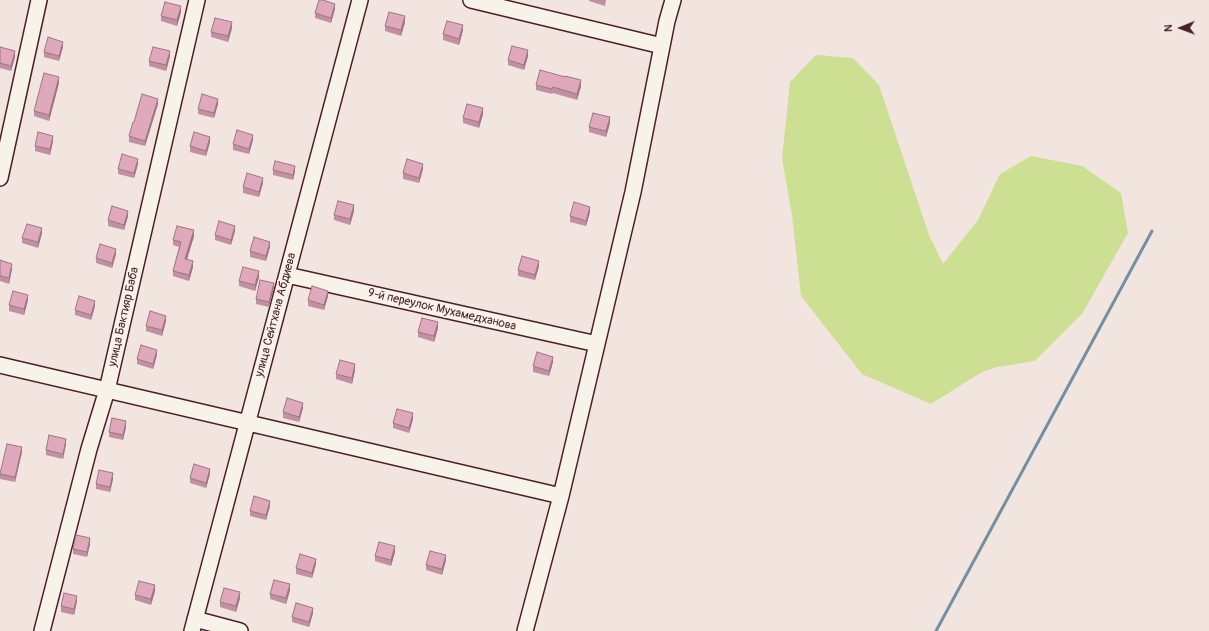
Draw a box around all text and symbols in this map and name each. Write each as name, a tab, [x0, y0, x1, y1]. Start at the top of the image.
north arrow	[1161, 8, 1201, 48]
text: N	[1162, 24, 1175, 32]
street label: улица Сейтхана Абдиева	[252, 251, 300, 379]
street label: улица Бактияр Баба	[106, 266, 142, 368]
street label: 9-й переулок Мухамедханова	[366, 286, 518, 334]

